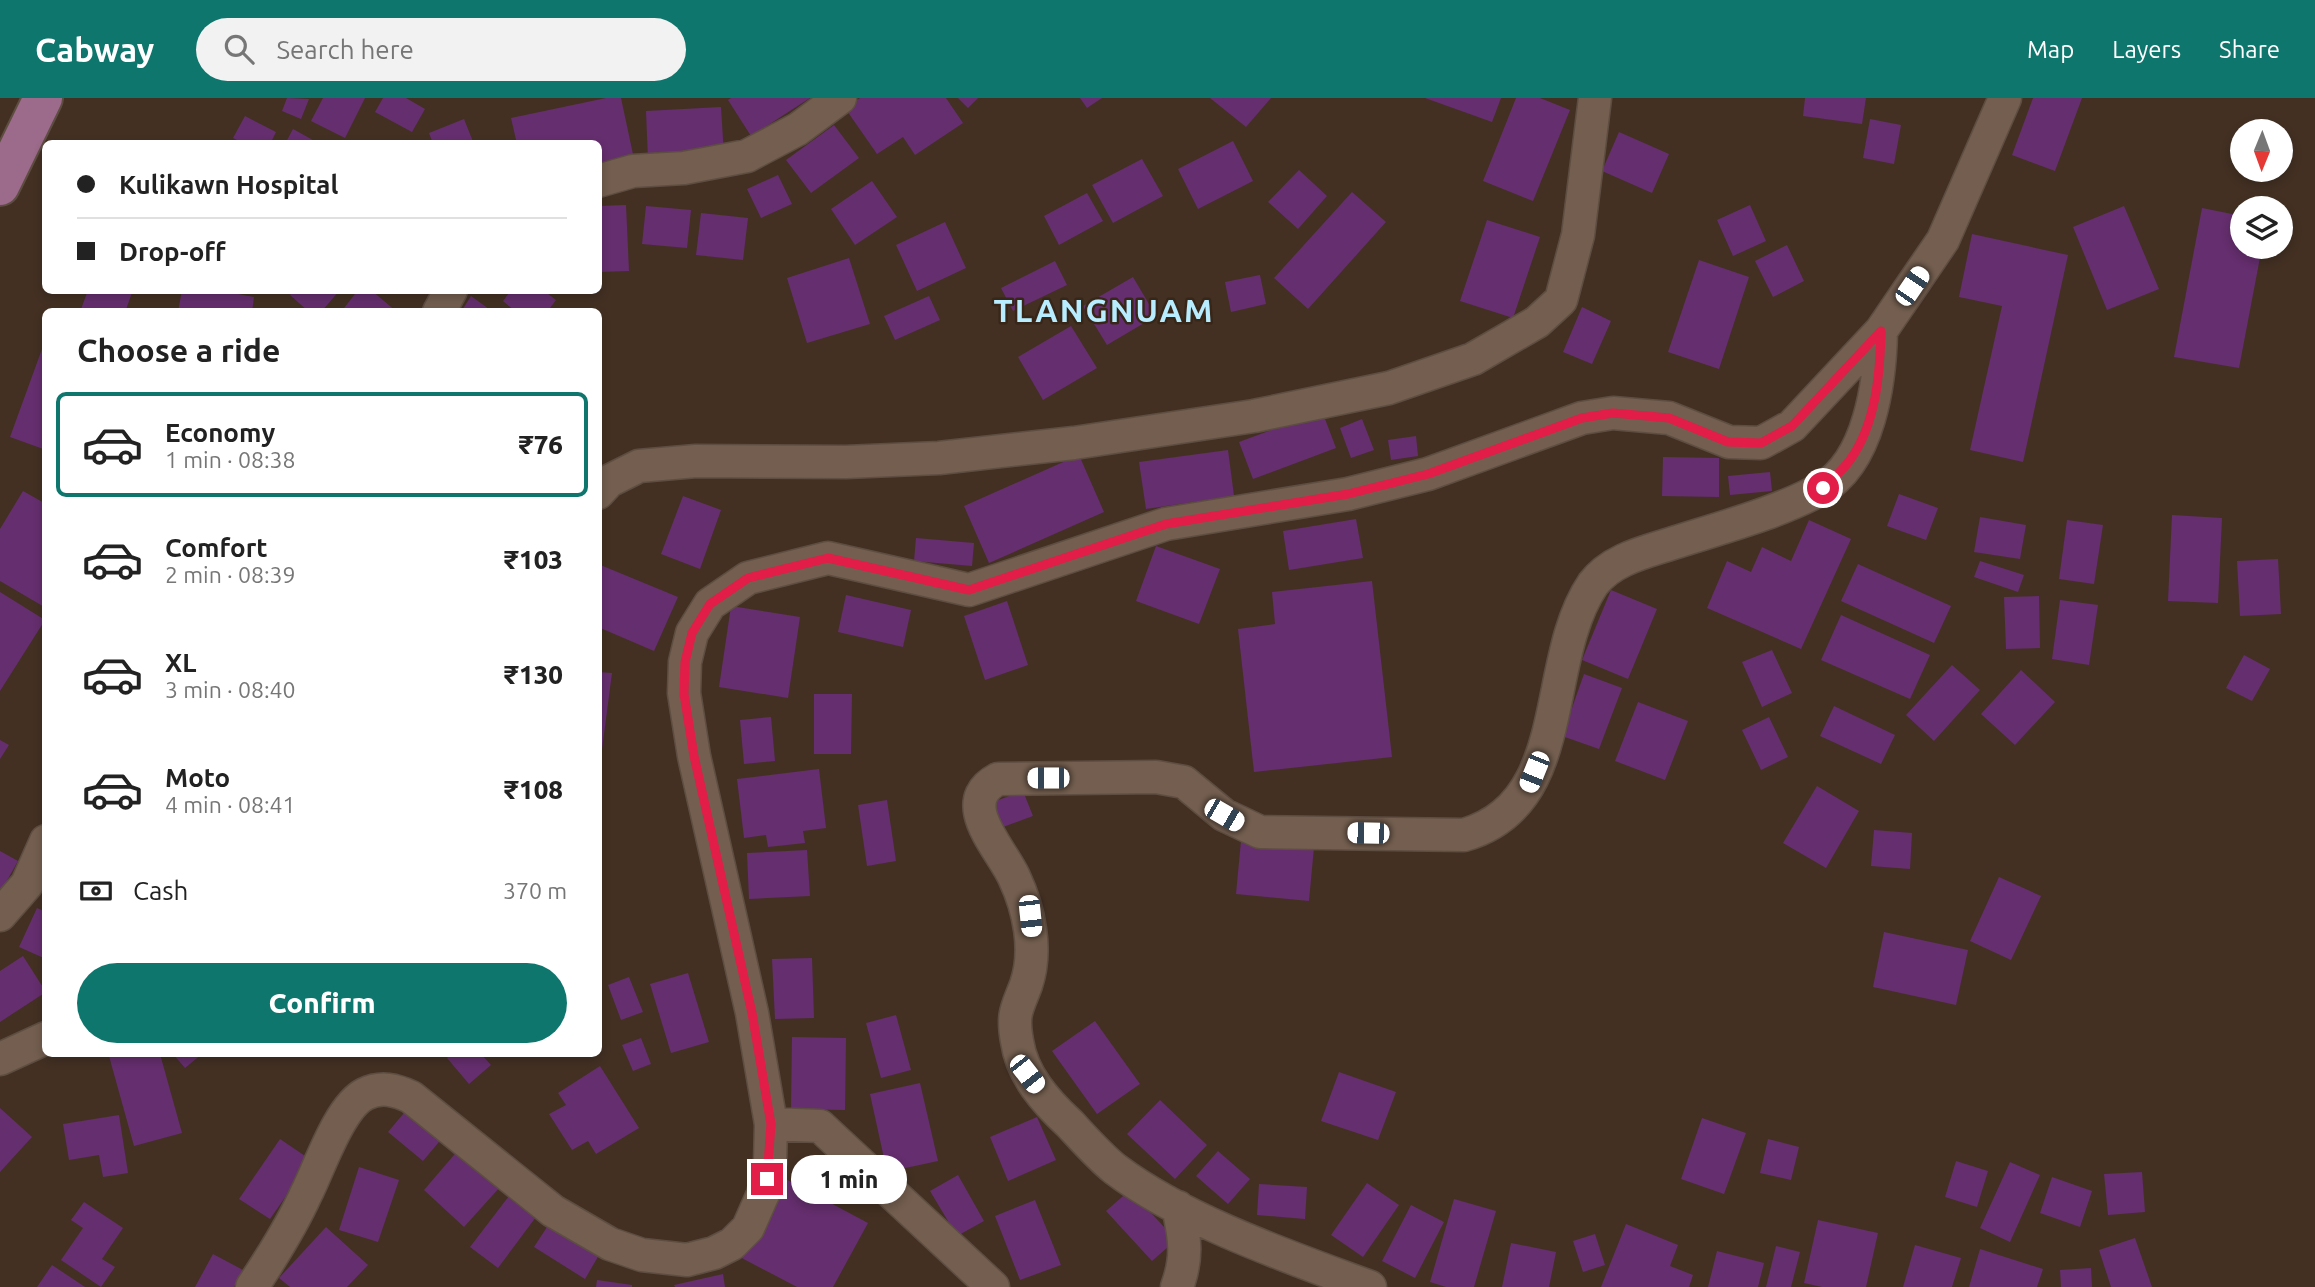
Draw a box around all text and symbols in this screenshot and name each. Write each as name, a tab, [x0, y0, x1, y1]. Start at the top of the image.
search box	[196, 18, 686, 81]
icon: search	[220, 30, 258, 68]
text: Cabway	[35, 31, 154, 68]
text: Search here	[276, 35, 414, 64]
text: Map	[2027, 36, 2074, 63]
text: Layers	[2112, 36, 2181, 63]
text: Share	[2219, 36, 2280, 63]
north arrow	[2230, 119, 2292, 182]
map controls	[2230, 119, 2293, 259]
text: Kulikawn Hospital	[119, 170, 338, 199]
button: layers	[2230, 196, 2293, 259]
text: Drop-off	[119, 237, 226, 266]
car	[1892, 263, 1933, 309]
district label: TLANGNUAM	[993, 292, 1215, 328]
text: Choose a ride	[77, 332, 280, 368]
icon: car	[81, 413, 144, 476]
text: Economy	[165, 418, 275, 447]
text: ₹76	[519, 430, 563, 459]
text: 1 min · 08:38	[165, 447, 296, 472]
route start	[1807, 472, 1839, 504]
icon: car	[81, 528, 144, 591]
text: Comfort	[165, 533, 268, 562]
text: ₹103	[504, 545, 563, 574]
text: 2 min · 08:39	[165, 562, 296, 587]
icon: car	[81, 643, 144, 706]
text: XL	[165, 648, 196, 677]
text: ₹130	[504, 660, 563, 689]
text: 3 min · 08:40	[165, 677, 296, 702]
car	[1517, 749, 1552, 795]
icon: car	[81, 758, 144, 821]
text: Moto	[165, 763, 230, 792]
car	[1028, 768, 1070, 789]
text: ₹108	[504, 775, 563, 804]
text: 4 min · 08:41	[165, 792, 296, 817]
car	[1201, 795, 1248, 835]
car	[1347, 822, 1390, 844]
icon: cash	[77, 872, 115, 910]
text: Cash	[133, 876, 188, 905]
text: 370 m	[503, 878, 567, 903]
car	[1018, 894, 1043, 938]
button: Confirm	[77, 963, 567, 1043]
car	[1006, 1051, 1049, 1097]
callout: 1 min	[792, 1154, 907, 1204]
route end	[751, 1163, 783, 1195]
text: 1 min	[820, 1167, 878, 1192]

